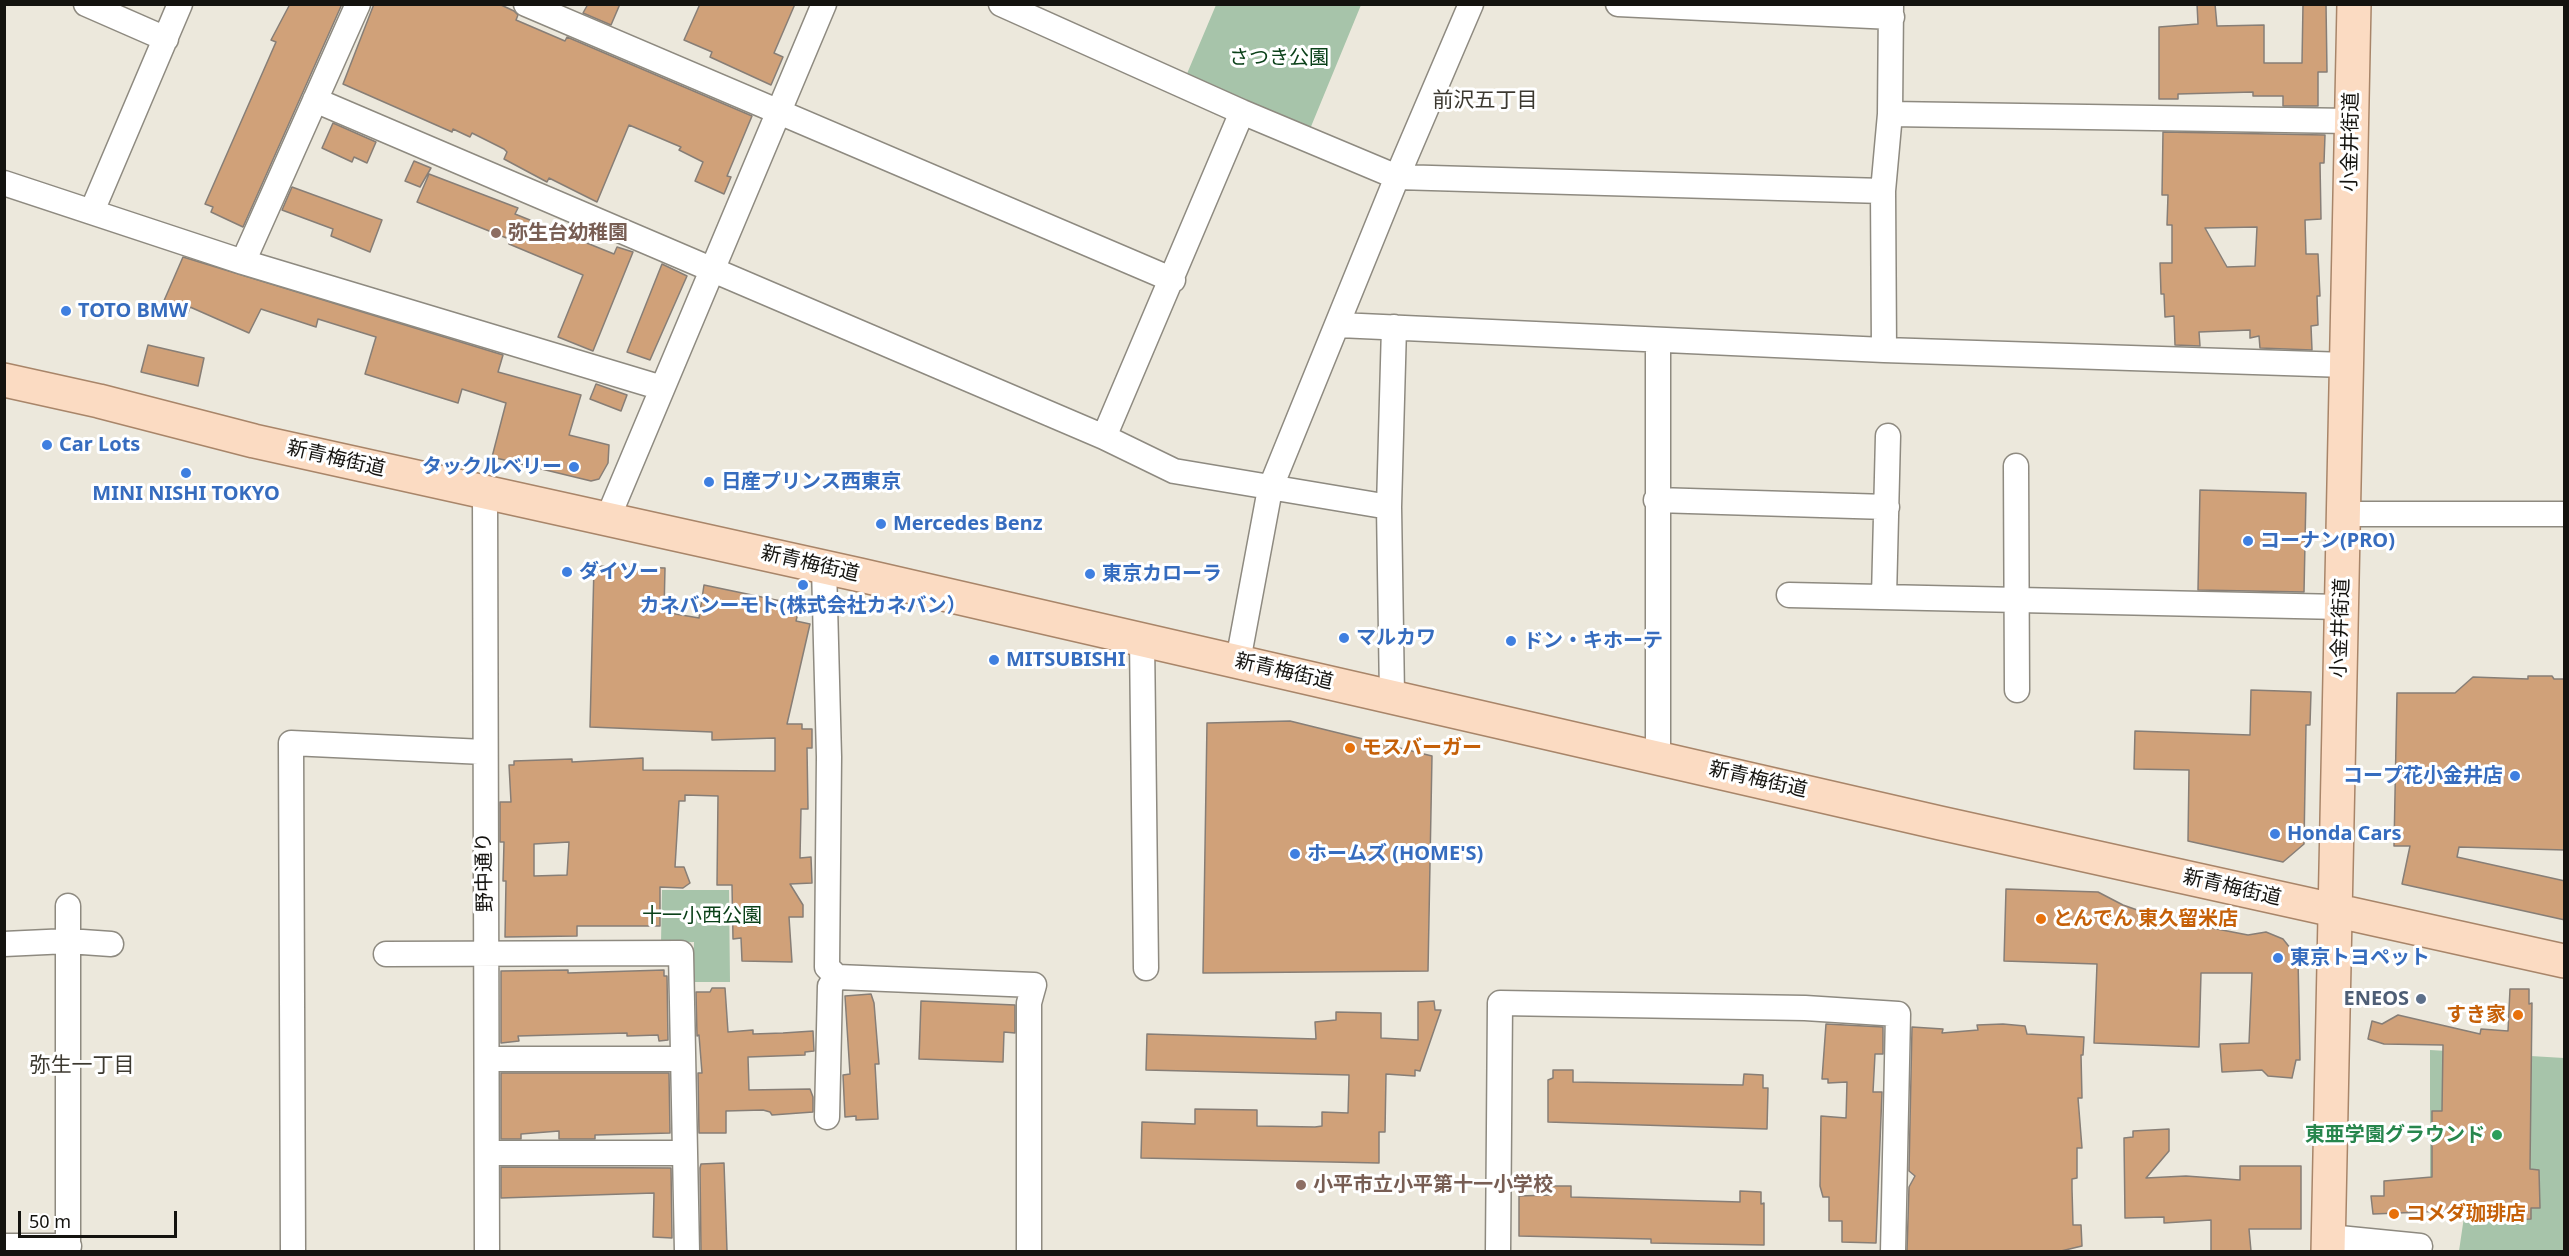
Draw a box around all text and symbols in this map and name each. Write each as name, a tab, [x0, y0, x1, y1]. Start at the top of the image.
park label: さつき公園	[1229, 46, 1329, 70]
district label: 前沢五丁目	[1433, 88, 1537, 114]
street label: 小金井街道	[2338, 92, 2364, 192]
place label: 弥生台幼稚園	[508, 221, 628, 245]
marker: 弥生台幼稚園	[489, 226, 503, 240]
place label: TOTO BMW	[78, 299, 188, 323]
marker: TOTO BMW	[59, 304, 73, 318]
place label: Car Lots	[59, 433, 140, 457]
street label: 新青梅街道	[285, 436, 387, 482]
marker: Car Lots	[40, 438, 54, 452]
place label: タックルベリー	[422, 455, 562, 479]
marker: タックルベリー	[567, 460, 581, 474]
marker: MINI NISHI TOKYO	[179, 466, 193, 480]
place label: 日産プリンス西東京	[721, 470, 901, 494]
marker: 日産プリンス西東京	[702, 475, 716, 489]
place label: MINI NISHI TOKYO	[92, 482, 280, 506]
place label: Mercedes Benz	[893, 512, 1043, 536]
marker: Mercedes Benz	[874, 517, 888, 531]
place label: コーナン(PRO)	[2260, 529, 2395, 553]
marker: コーナン(PRO)	[2241, 534, 2255, 548]
street label: 新青梅街道	[759, 541, 861, 587]
place label: ダイソー	[579, 560, 659, 584]
place label: 東京カローラ	[1102, 562, 1222, 586]
marker: ダイソー	[560, 565, 574, 579]
marker: 東京カローラ	[1083, 567, 1097, 581]
marker: カネバンーモト(株式会社カネバン）	[796, 578, 810, 592]
street label: 小金井街道	[2327, 578, 2355, 678]
place label: カネバンーモト(株式会社カネバン）	[640, 594, 966, 618]
place label: マルカワ	[1356, 626, 1436, 650]
place label: ドン・キホーテ	[1523, 629, 1663, 653]
marker: マルカワ	[1337, 631, 1351, 645]
marker: ドン・キホーテ	[1504, 634, 1518, 648]
place label: MITSUBISHI	[1006, 648, 1125, 672]
street label: 新青梅街道	[1233, 649, 1335, 695]
marker: MITSUBISHI	[987, 653, 1001, 667]
place label: モスバーガー	[1362, 736, 1482, 760]
marker: モスバーガー	[1343, 741, 1357, 755]
street label: 新青梅街道	[1707, 757, 1809, 803]
place label: コープ花小金井店	[2343, 764, 2503, 788]
marker: コープ花小金井店	[2508, 769, 2522, 783]
place label: Honda Cars	[2287, 822, 2401, 846]
marker: Honda Cars	[2268, 827, 2282, 841]
street label: 野中通り	[472, 832, 498, 912]
place label: ホームズ (HOME'S)	[1307, 842, 1483, 866]
marker: ホームズ (HOME'S)	[1288, 847, 1302, 861]
street label: 新青梅街道	[2181, 865, 2283, 911]
park label: 十一小西公園	[642, 904, 762, 928]
place label: とんでん 東久留米店	[2053, 907, 2238, 931]
marker: とんでん 東久留米店	[2034, 912, 2048, 926]
place label: 東京トヨペット	[2290, 946, 2430, 970]
marker: 東京トヨペット	[2271, 951, 2285, 965]
place label: ENEOS	[2344, 987, 2409, 1011]
marker: ENEOS	[2414, 992, 2428, 1006]
place label: すき家	[2446, 1003, 2506, 1027]
marker: すき家	[2511, 1008, 2525, 1022]
district label: 弥生一丁目	[30, 1053, 134, 1079]
place label: 東亜学園グラウンド	[2305, 1123, 2485, 1147]
marker: 東亜学園グラウンド	[2490, 1128, 2504, 1142]
place label: 小平市立小平第十一小学校	[1313, 1173, 1553, 1197]
marker: 小平市立小平第十一小学校	[1294, 1178, 1308, 1192]
scale bar	[21, 1199, 180, 1237]
place label: コメダ珈琲店	[2406, 1202, 2526, 1226]
marker: コメダ珈琲店	[2387, 1207, 2401, 1221]
text: 50 m	[29, 1209, 71, 1233]

